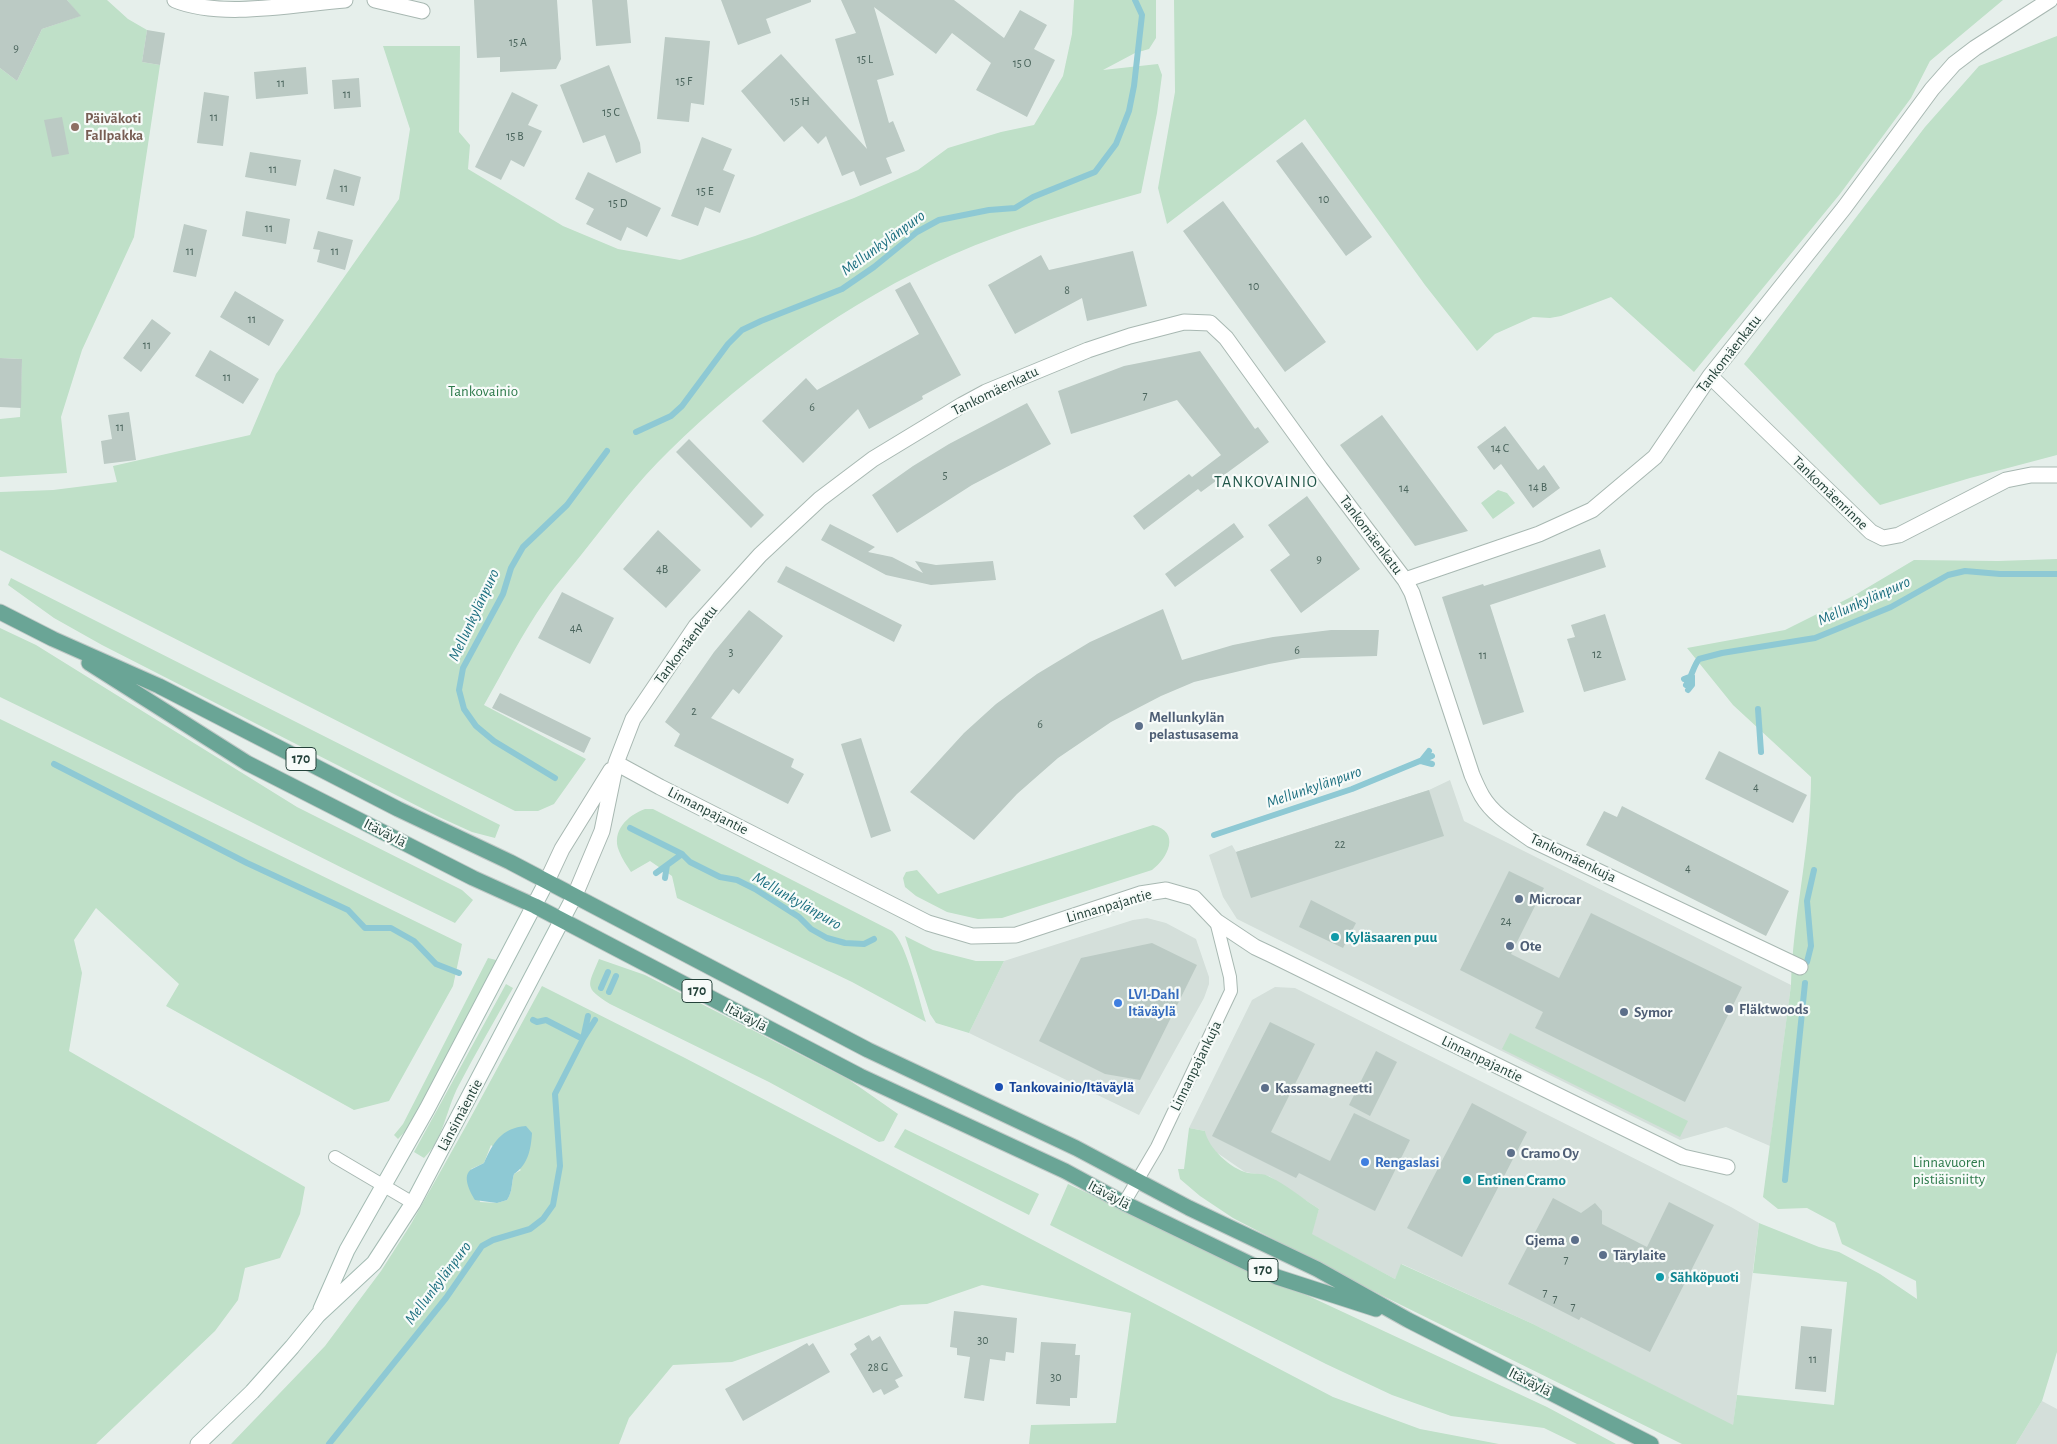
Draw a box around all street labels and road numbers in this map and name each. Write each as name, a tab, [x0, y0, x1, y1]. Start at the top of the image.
street label: Tankomäenkatu	[1693, 311, 1765, 397]
street label: Tankomäenkatu	[949, 362, 1041, 420]
street label: Tankomäenrinne	[1788, 452, 1872, 534]
street label: Tankomäenkatu	[1335, 492, 1407, 578]
street label: Tankomäenkatu	[650, 602, 722, 688]
road number: 170	[286, 748, 316, 771]
street label: Linnanpajantie	[665, 783, 751, 839]
street label: Itäväylä	[361, 815, 409, 851]
street label: Tankomäenkuja	[1527, 829, 1619, 887]
street label: Linnanpajantie	[1064, 885, 1154, 927]
road number: 170	[682, 979, 712, 1002]
street label: Itäväylä	[722, 998, 770, 1036]
street label: Linnanpajankuja	[1166, 1018, 1226, 1114]
street label: Linnanpajantie	[1438, 1032, 1526, 1086]
street label: Länsimäentie	[434, 1076, 486, 1154]
street label: Itäväylä	[1085, 1176, 1133, 1214]
road number: 170	[1248, 1258, 1278, 1282]
street label: Itäväylä	[1506, 1364, 1554, 1400]

